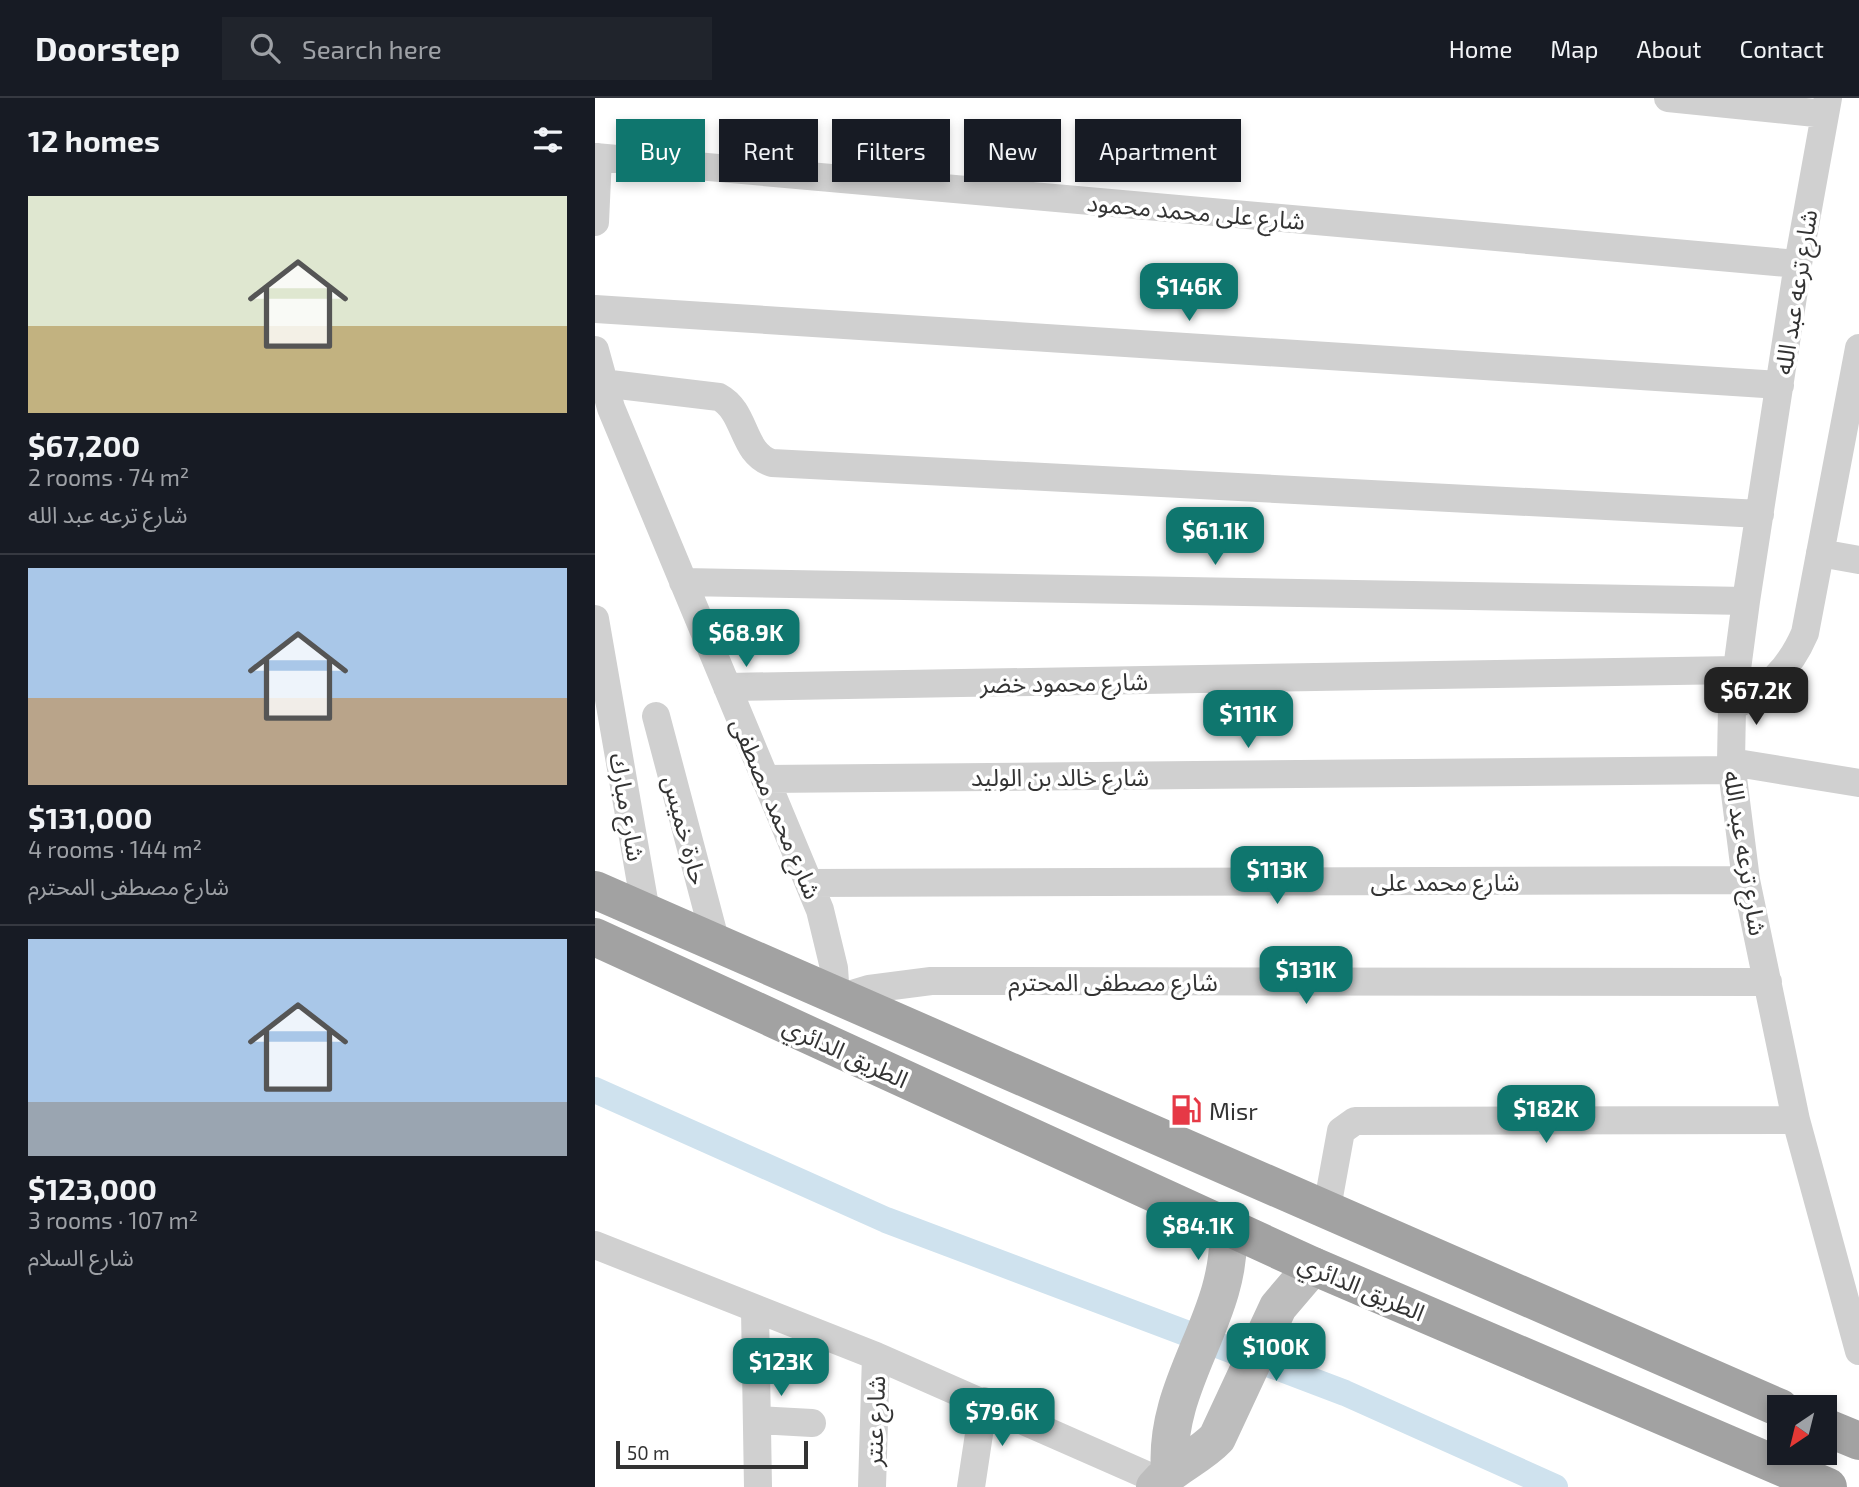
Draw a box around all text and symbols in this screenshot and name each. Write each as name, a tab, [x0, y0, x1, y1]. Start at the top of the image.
search box	[222, 17, 712, 80]
text: Doorstep	[35, 28, 180, 68]
icon: search	[246, 29, 284, 67]
text: Search here	[302, 33, 442, 64]
text: Home	[1449, 34, 1512, 63]
text: Map	[1550, 34, 1598, 63]
text: About	[1636, 34, 1702, 63]
text: Contact	[1740, 34, 1824, 63]
chip: Buy	[616, 119, 705, 182]
chip: Rent	[719, 119, 818, 182]
chip: Filters	[832, 119, 950, 182]
chip: New	[964, 119, 1061, 182]
chip: Apartment	[1075, 119, 1241, 182]
icon: filters	[529, 121, 567, 159]
text: 12 homes	[28, 122, 160, 158]
street label: شارع على محمد محمود	[1085, 187, 1306, 239]
street label: شارع ترعه عبد الله	[1768, 207, 1826, 377]
icon: home	[235, 241, 361, 367]
pin: $146K	[1140, 264, 1238, 323]
text: $146K	[1156, 272, 1222, 300]
text: $67,200	[28, 427, 140, 463]
text: 2 rooms · 74 m²	[28, 463, 189, 491]
text: شارع ترعه عبد الله	[28, 500, 188, 528]
pin: $61.1K	[1158, 508, 1272, 567]
text: $61.1K	[1182, 516, 1248, 544]
pin: $68.9K	[689, 610, 803, 669]
icon: home	[235, 613, 361, 739]
text: $68.9K	[708, 618, 784, 646]
street label: شارع محمود خضر	[979, 666, 1149, 702]
pin: $67.2K	[1699, 668, 1813, 727]
text: $67.2K	[1720, 676, 1792, 704]
pin: $111K	[1199, 690, 1297, 750]
text: $111K	[1219, 699, 1277, 727]
street label: شارع محمد مصطفى	[722, 713, 828, 905]
street label: شارع مبارك	[600, 751, 652, 864]
street label: شارع خالد بن الوليد	[971, 762, 1149, 795]
street label: شارع ترعه عبد الله	[1715, 768, 1773, 938]
street label: حارة خميس	[657, 772, 714, 888]
text: $131,000	[28, 799, 152, 835]
text: 4 rooms · 144 m²	[28, 835, 202, 863]
pin: $113K	[1228, 846, 1326, 906]
text: $113K	[1247, 855, 1307, 883]
street label: شارع محمد على	[1371, 867, 1519, 900]
text: شارع مصطفى المحترم	[28, 872, 229, 900]
pin: $131K	[1257, 946, 1355, 1006]
text: $131K	[1276, 955, 1336, 983]
street label: شارع مصطفى المحترم	[1008, 967, 1218, 1001]
icon: home	[235, 984, 361, 1110]
street label: الطريق الدائري	[777, 1010, 913, 1099]
pin: $182K	[1497, 1086, 1595, 1145]
fuel station icon: Misr	[1169, 1093, 1203, 1127]
text: $182K	[1513, 1094, 1579, 1122]
place label: Misr	[1209, 1096, 1258, 1125]
text: $123,000	[28, 1170, 157, 1206]
pin: $84.1K	[1141, 1202, 1255, 1262]
text: 3 rooms · 107 m²	[28, 1206, 198, 1234]
text: $84.1K	[1162, 1211, 1234, 1239]
text: شارع السلام	[28, 1243, 134, 1271]
street label: الطريق الدائري	[1292, 1247, 1429, 1332]
pin: $100K	[1227, 1324, 1325, 1383]
text: $100K	[1243, 1332, 1309, 1360]
pin: $123K	[732, 1338, 830, 1398]
text: $123K	[749, 1347, 813, 1375]
street label: شارع عنتر	[858, 1375, 894, 1468]
pin: $79.6K	[945, 1388, 1059, 1448]
north arrow	[1767, 1395, 1837, 1465]
map controls	[1767, 1395, 1837, 1465]
text: $79.6K	[966, 1397, 1038, 1425]
scale bar	[616, 1438, 809, 1470]
text: 50 m	[627, 1441, 670, 1464]

